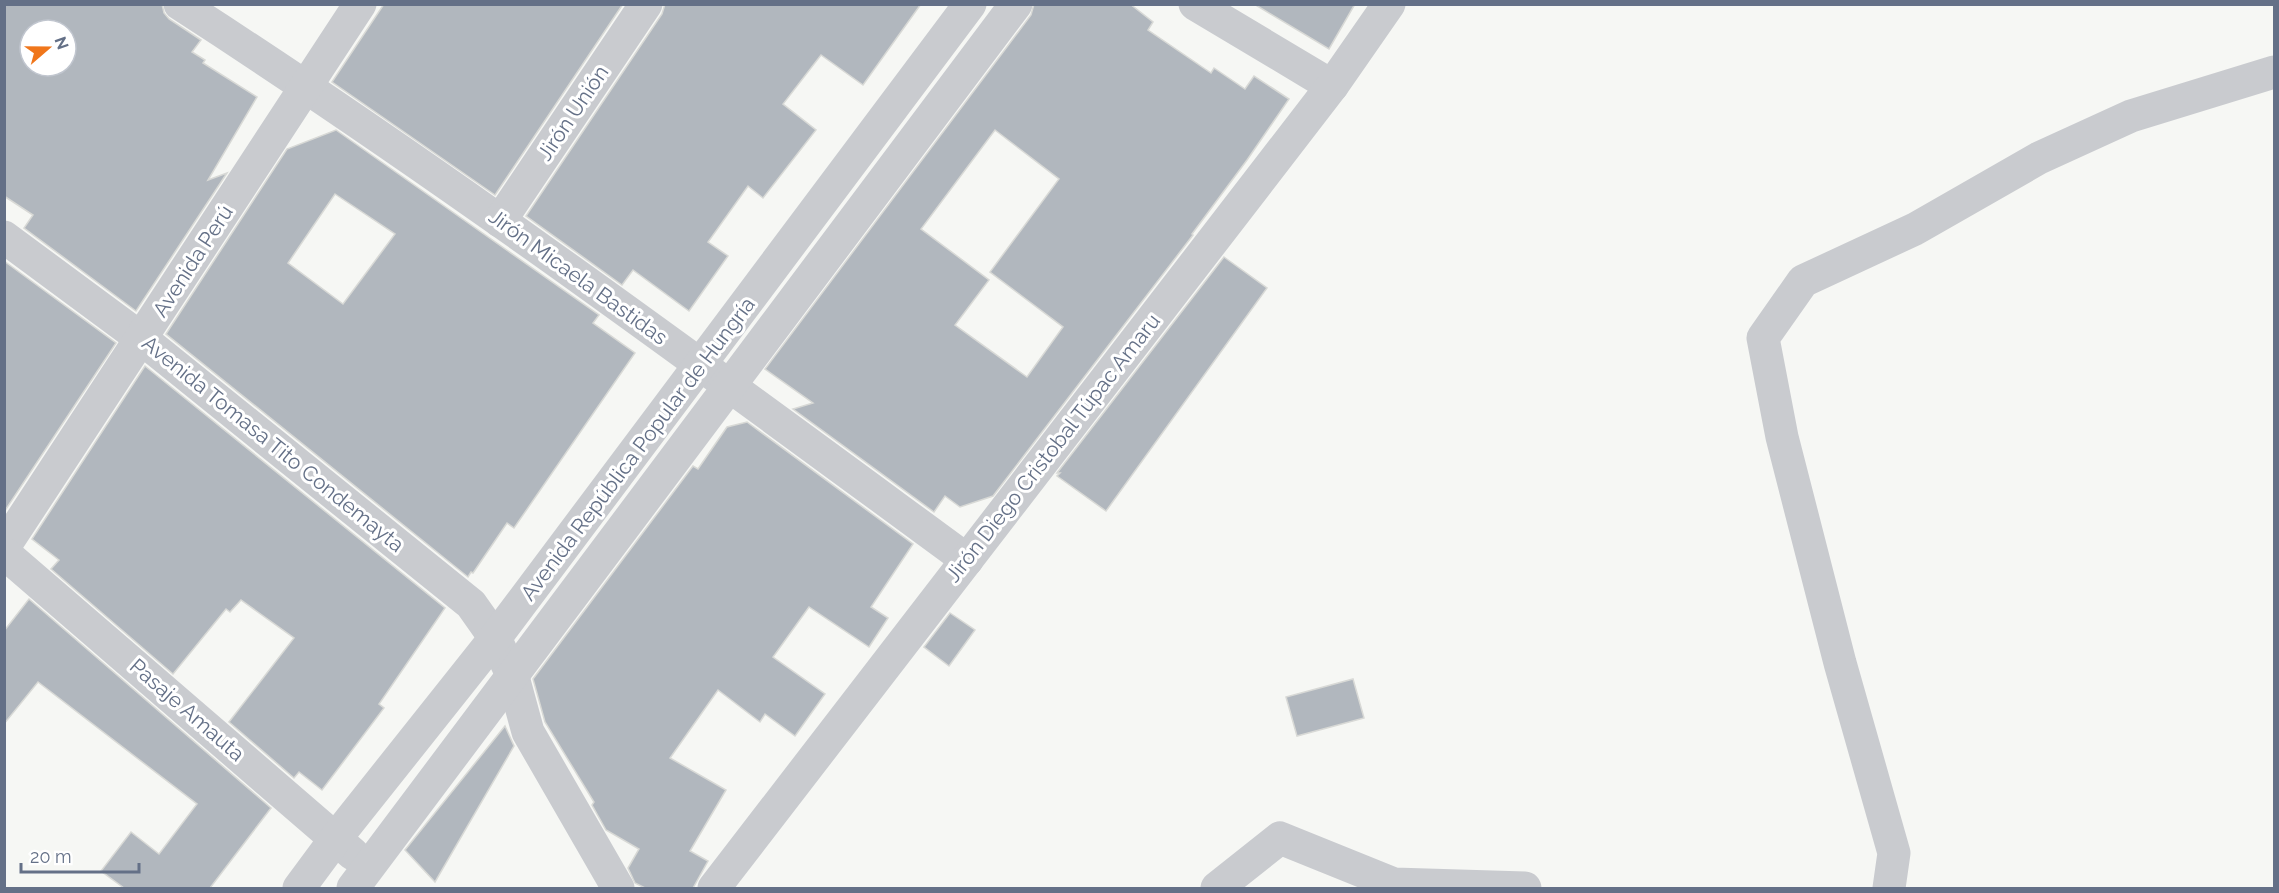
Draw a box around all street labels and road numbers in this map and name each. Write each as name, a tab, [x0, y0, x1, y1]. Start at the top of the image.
street label: Jirón Unión	[532, 61, 613, 165]
street label: Avenida Perú	[147, 200, 238, 321]
street label: Jirón Micaela Bastidas	[484, 203, 672, 350]
street label: Avenida República Popular de Hungría	[515, 292, 760, 605]
street label: Jirón Diego Cristobal Túpac Amaru	[940, 309, 1165, 587]
street label: Avenida Tomasa Tito Condemayta	[137, 330, 409, 557]
street label: Pasaje Amauta	[125, 653, 250, 766]

